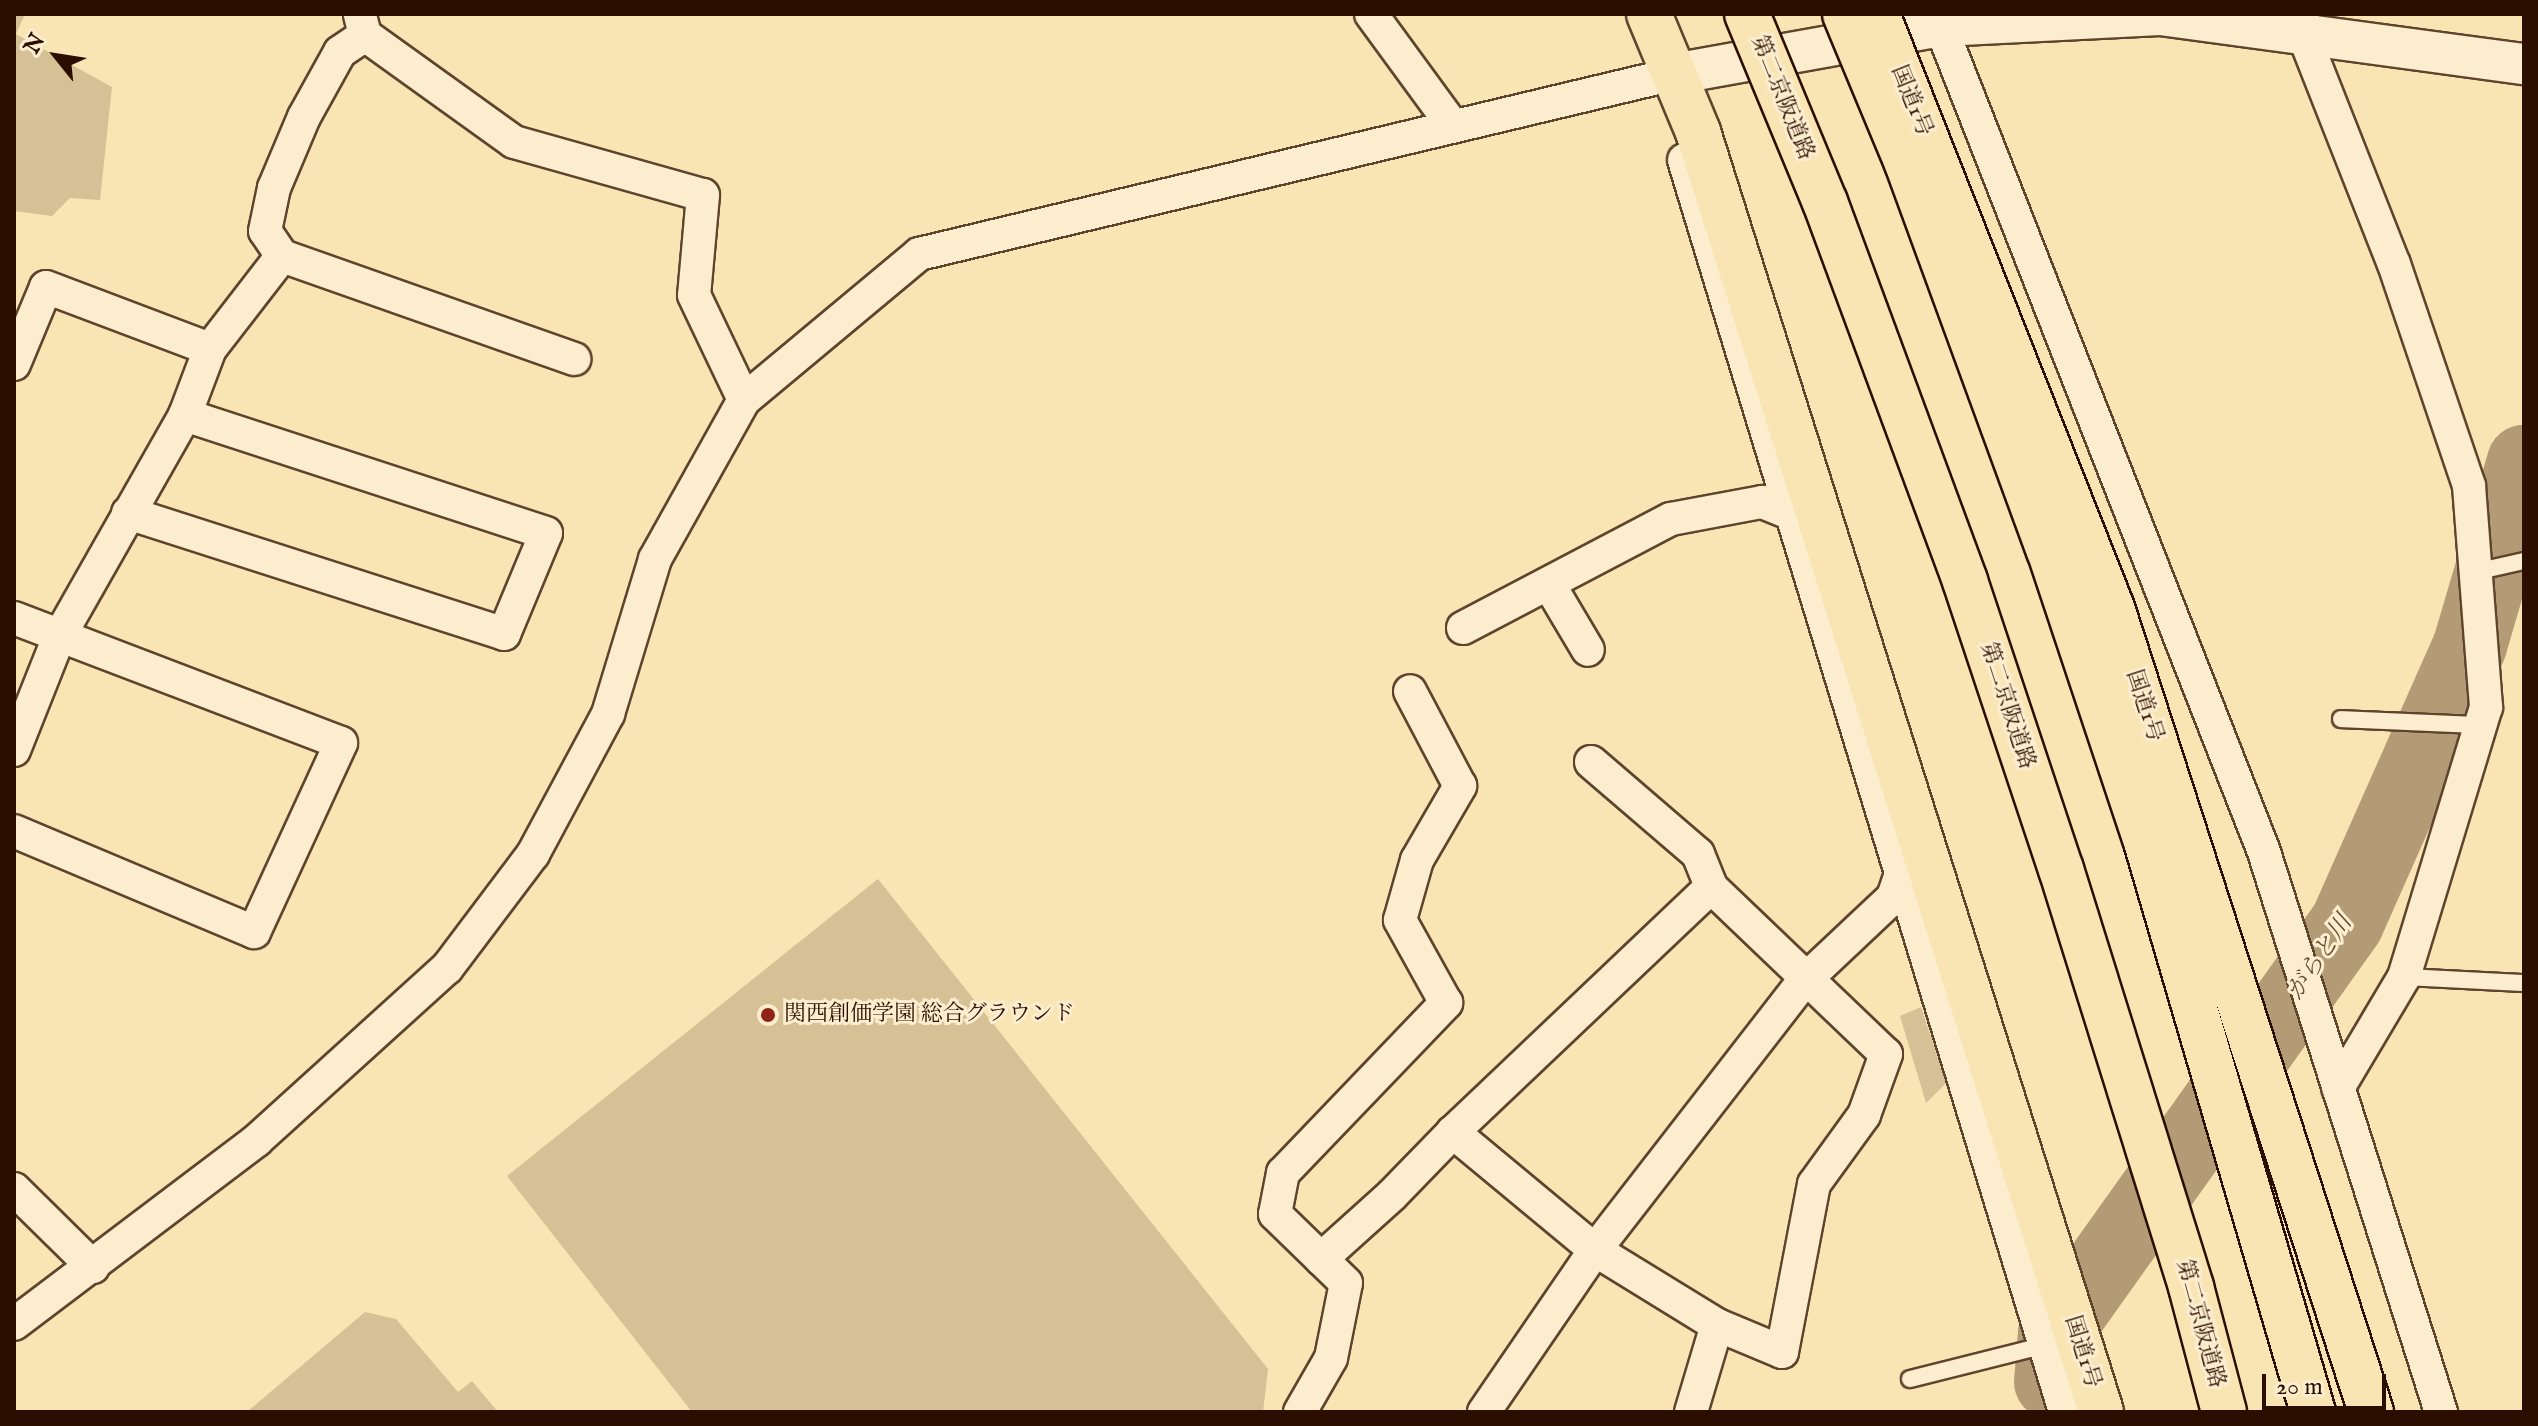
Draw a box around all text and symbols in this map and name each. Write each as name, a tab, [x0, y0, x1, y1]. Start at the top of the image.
north arrow	[16, 16, 96, 96]
text: N	[18, 29, 52, 59]
street label: 第二京阪道路	[1745, 32, 1819, 164]
street label: 国道1号	[1885, 62, 1937, 140]
street label: 第二京阪道路	[1974, 639, 2040, 773]
street label: 国道1号	[2120, 667, 2168, 745]
water label: がらと川	[2281, 910, 2359, 1006]
place label: 関西創価学園 総合グラウンド	[784, 1002, 1075, 1028]
marker: 関西創価学園 総合グラウンド	[759, 1006, 777, 1024]
street label: 第二京阪道路	[2170, 1257, 2230, 1391]
street label: 国道1号	[2059, 1313, 2105, 1391]
scale bar	[2266, 1358, 2390, 1408]
text: 20 m	[2276, 1372, 2323, 1403]

